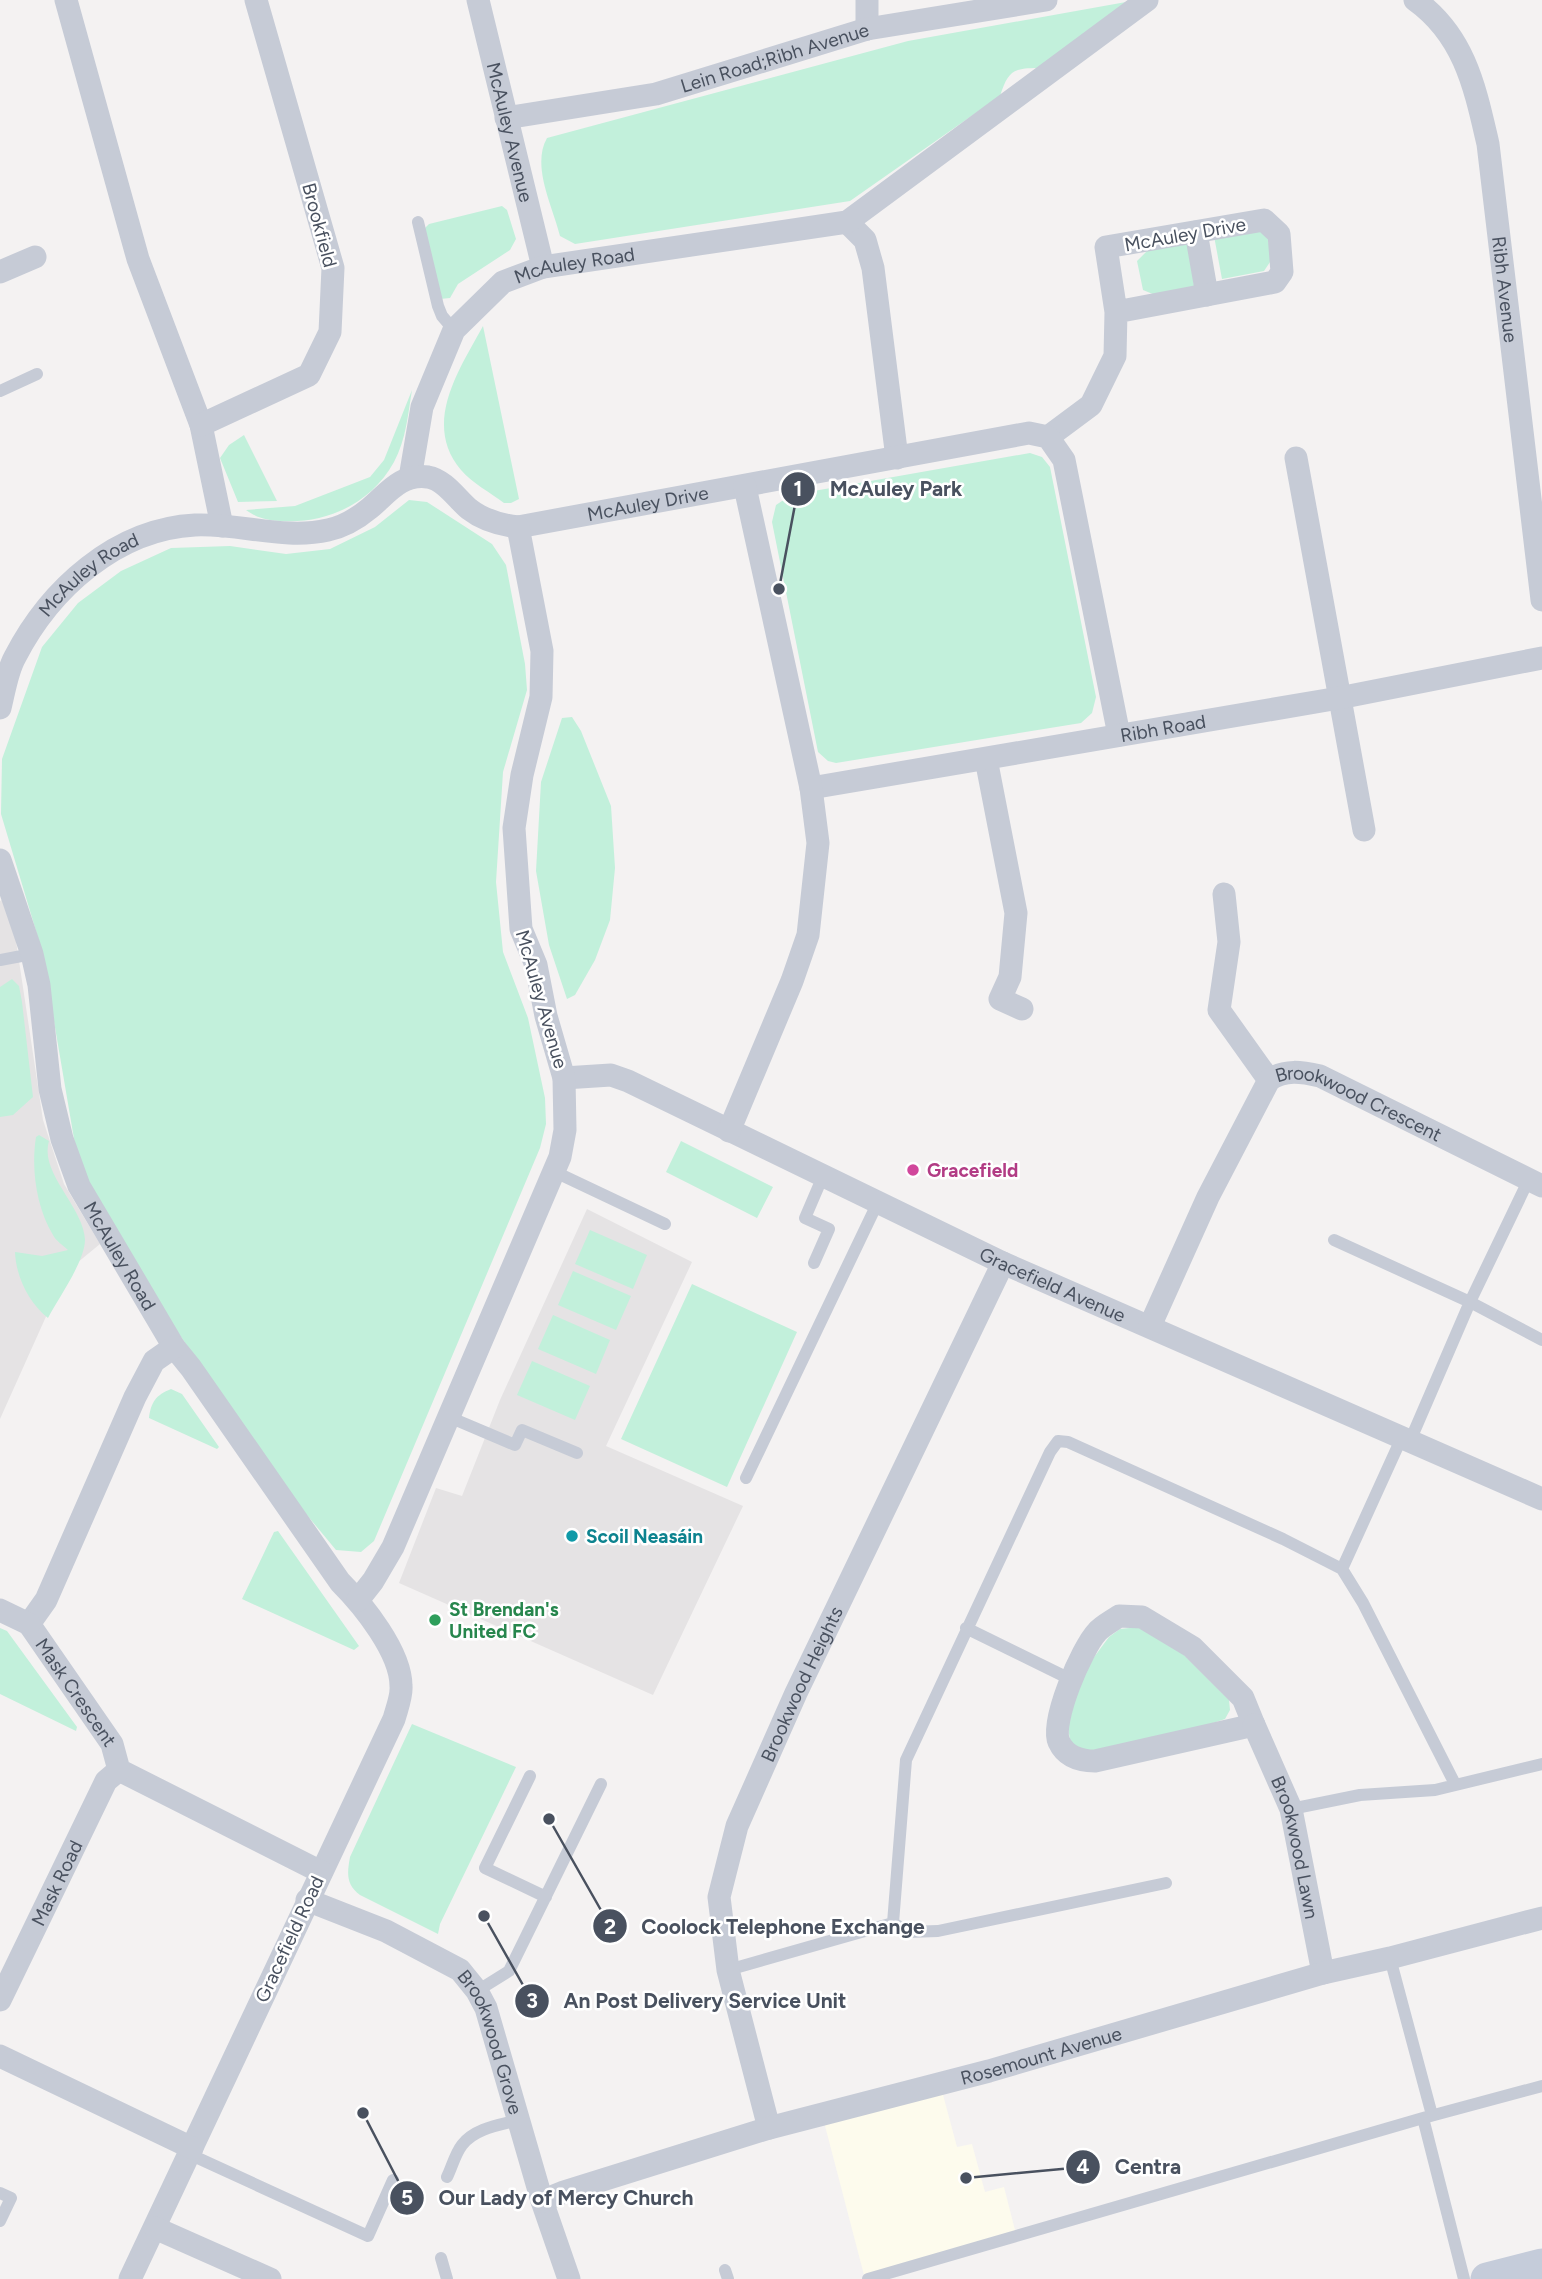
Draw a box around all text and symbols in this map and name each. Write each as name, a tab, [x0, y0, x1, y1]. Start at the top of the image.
street label: Lein Road;Ribh Avenue	[678, 18, 872, 98]
street label: McAuley Avenue	[482, 60, 538, 205]
street label: Brookfield	[297, 180, 342, 270]
street label: McAuley Drive	[1123, 213, 1248, 256]
street label: Ribh Avenue	[1487, 235, 1522, 344]
street label: McAuley Road	[511, 243, 636, 289]
callout: McAuley Park	[780, 468, 976, 510]
text: 1	[794, 476, 802, 501]
text: McAuley Park	[830, 476, 963, 501]
street label: McAuley Drive	[585, 481, 710, 526]
street label: McAuley Road	[34, 528, 142, 621]
street label: Ribh Road	[1118, 710, 1208, 747]
street label: McAuley Avenue	[511, 927, 572, 1071]
street label: Brookwood Crescent	[1273, 1061, 1446, 1147]
place label: Gracefield	[927, 1159, 1018, 1182]
marker: Gracefield	[905, 1162, 921, 1178]
street label: McAuley Road	[79, 1197, 161, 1315]
street label: Gracefield Avenue	[976, 1242, 1129, 1327]
place label: Scoil Neasáin	[586, 1525, 703, 1548]
marker: Scoil Neasáin	[564, 1528, 580, 1544]
place label: St Brendan's United FC	[449, 1598, 559, 1643]
street label: Brookwood Heights	[756, 1603, 848, 1765]
marker: St Brendan's United FC	[427, 1612, 443, 1628]
street label: Mask Crescent	[30, 1634, 121, 1751]
street label: Brookwood Lawn	[1266, 1772, 1323, 1921]
street label: Mask Road	[27, 1837, 88, 1930]
street label: Gracefield Road	[250, 1872, 329, 2006]
callout: Coolock Telephone Exchange	[592, 1905, 939, 1947]
text: 2	[604, 1914, 616, 1939]
text: Coolock Telephone Exchange	[641, 1914, 925, 1939]
street label: Brookwood Grove	[452, 1965, 527, 2117]
callout: An Post Delivery Service Unit	[515, 1980, 861, 2022]
text: 3	[526, 1988, 538, 2013]
text: An Post Delivery Service Unit	[563, 1988, 847, 2013]
street label: Rosemount Avenue	[958, 2022, 1124, 2090]
callout: Centra	[1066, 2146, 1195, 2188]
text: 4	[1076, 2154, 1090, 2179]
text: Centra	[1115, 2154, 1181, 2179]
callout: Our Lady of Mercy Church	[390, 2177, 708, 2219]
text: 5	[401, 2185, 413, 2210]
text: Our Lady of Mercy Church	[438, 2185, 694, 2210]

